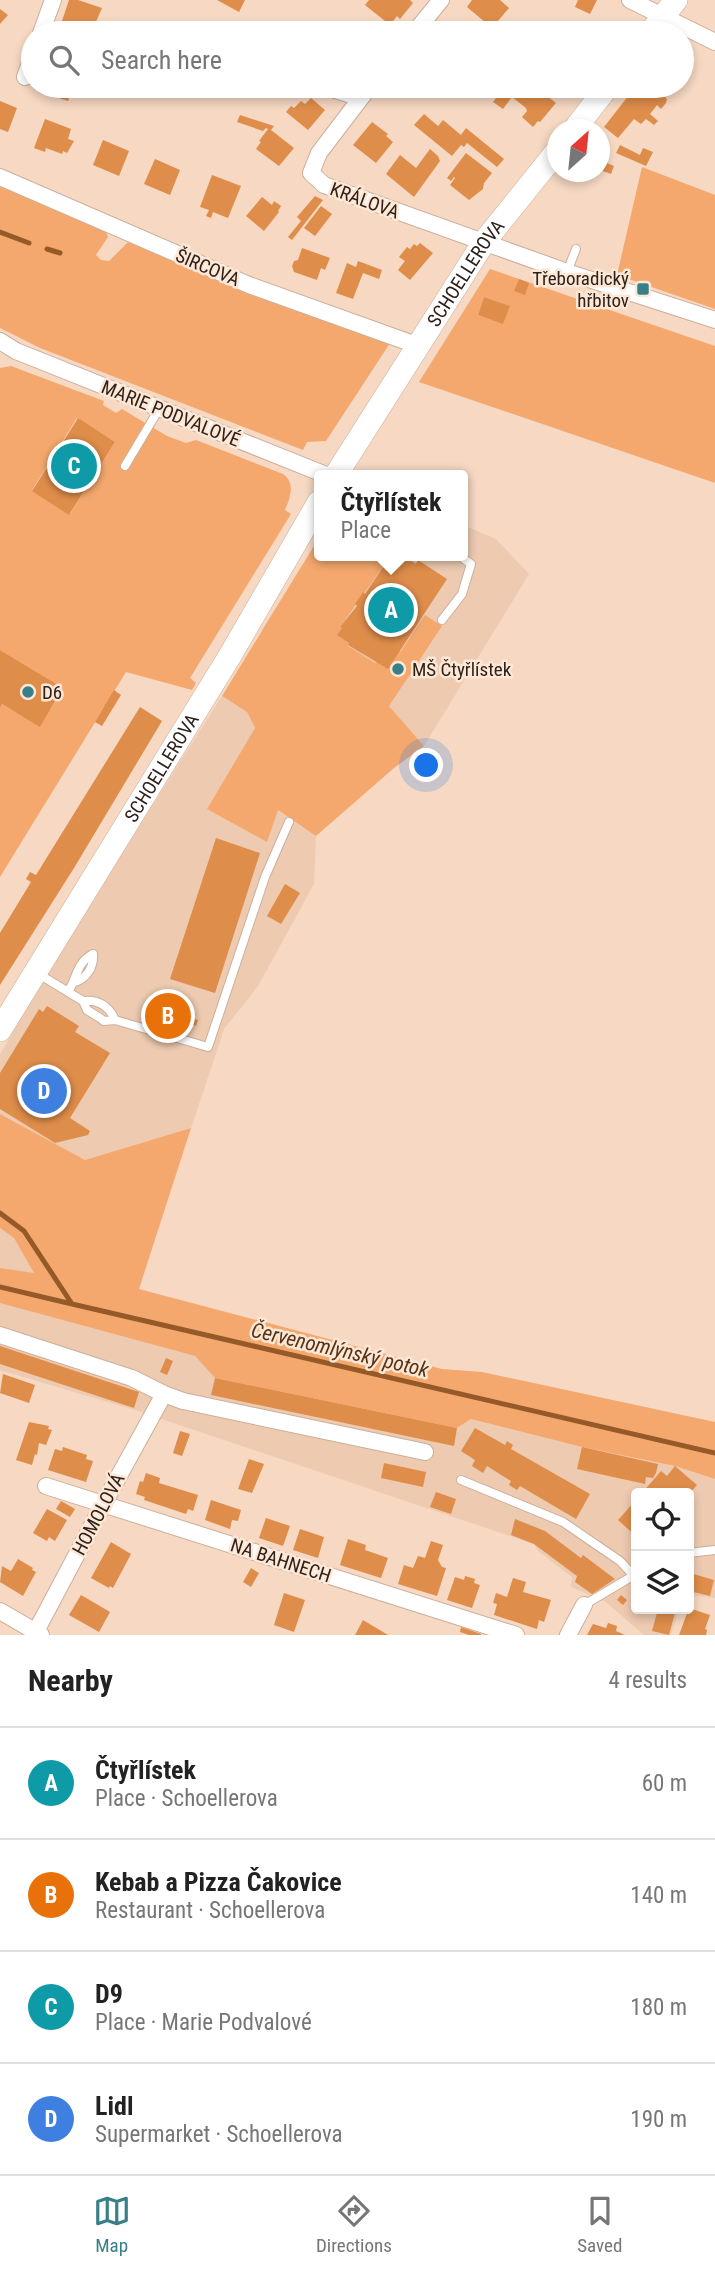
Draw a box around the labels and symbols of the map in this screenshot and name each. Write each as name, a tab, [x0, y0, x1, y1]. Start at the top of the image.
north arrow	[547, 119, 610, 182]
street label: KRÁLOVA	[327, 177, 403, 224]
street label: SCHOELLEROVA	[422, 215, 509, 331]
street label: ŠIRCOVA	[172, 244, 243, 291]
place label: Třeboradický hřbitov	[532, 267, 629, 312]
marker: Třeboradický hřbitov	[635, 281, 651, 297]
street label: MARIE PODVALOVÉ	[98, 375, 243, 452]
pin: C	[51, 440, 97, 492]
pin: A	[368, 584, 414, 636]
place label: MŠ Čtyřlístek	[412, 658, 512, 681]
marker: MŠ Čtyřlístek	[390, 661, 406, 677]
place label: D6	[42, 681, 62, 704]
marker: D6	[20, 684, 36, 700]
street label: SCHOELLEROVA	[120, 709, 204, 826]
your location	[409, 748, 443, 782]
pin: B	[145, 990, 191, 1042]
pin: D	[21, 1065, 67, 1117]
water label: Červenomlýnský potok	[249, 1318, 432, 1382]
street label: HOMOLOVÁ	[67, 1469, 130, 1559]
street label: NA BAHNECH	[228, 1533, 334, 1588]

